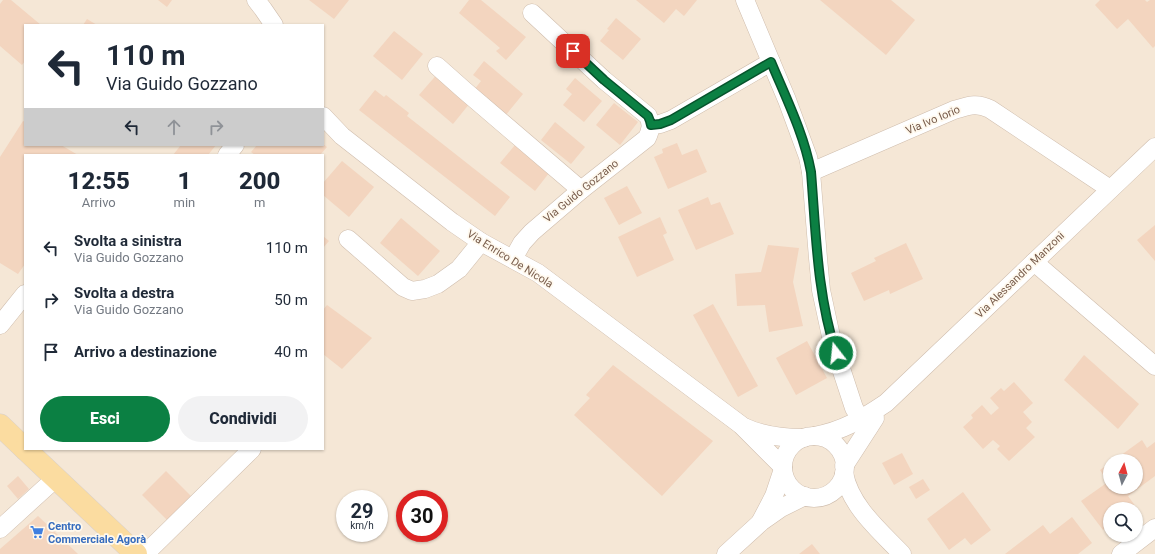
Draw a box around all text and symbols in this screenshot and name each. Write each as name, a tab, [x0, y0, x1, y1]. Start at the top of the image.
pin	[556, 34, 590, 68]
text: 110 m	[106, 39, 185, 72]
icon: left	[40, 40, 92, 92]
icon: arrive	[562, 40, 584, 62]
text: Via Guido Gozzano	[106, 73, 258, 94]
street label: Via Ivo Iorio	[904, 103, 962, 137]
icon: left	[121, 116, 143, 138]
icon: ahead	[163, 116, 185, 138]
icon: right	[205, 116, 227, 138]
street label: Via Guido Gozzano	[541, 157, 621, 225]
text: 12:55	[68, 167, 130, 195]
text: 1	[177, 167, 191, 195]
text: 200	[239, 167, 280, 195]
text: Arrivo	[82, 195, 116, 210]
text: min	[174, 195, 195, 210]
text: m	[254, 195, 265, 210]
street label: Via Enrico De Nicola	[465, 227, 555, 291]
street label: Via Alessandro Manzoni	[973, 229, 1067, 321]
text: Svolta a sinistra	[74, 232, 182, 250]
icon: left	[40, 237, 62, 259]
text: 110 m	[266, 239, 308, 257]
text: Via Guido Gozzano	[74, 250, 184, 265]
text: Svolta a destra	[74, 284, 174, 302]
icon: right	[40, 289, 62, 311]
text: 50 m	[274, 291, 308, 309]
text: Via Guido Gozzano	[74, 302, 184, 317]
position arrow	[815, 332, 857, 374]
icon: arrive	[40, 341, 62, 363]
text: Arrivo a destinazione	[74, 343, 217, 361]
text: 40 m	[274, 343, 308, 361]
button: Esci	[40, 396, 170, 442]
button: Condividi	[178, 396, 308, 442]
north arrow	[1103, 454, 1143, 494]
map controls	[1103, 454, 1143, 542]
speed limit sign: 30	[396, 490, 448, 542]
text: 29	[351, 499, 373, 523]
button: search	[1103, 502, 1143, 542]
place label: Centro Commerciale Agorà	[48, 520, 146, 546]
text: km/h	[350, 520, 374, 531]
supermarket icon: Centro Commerciale Agorà	[29, 524, 45, 540]

